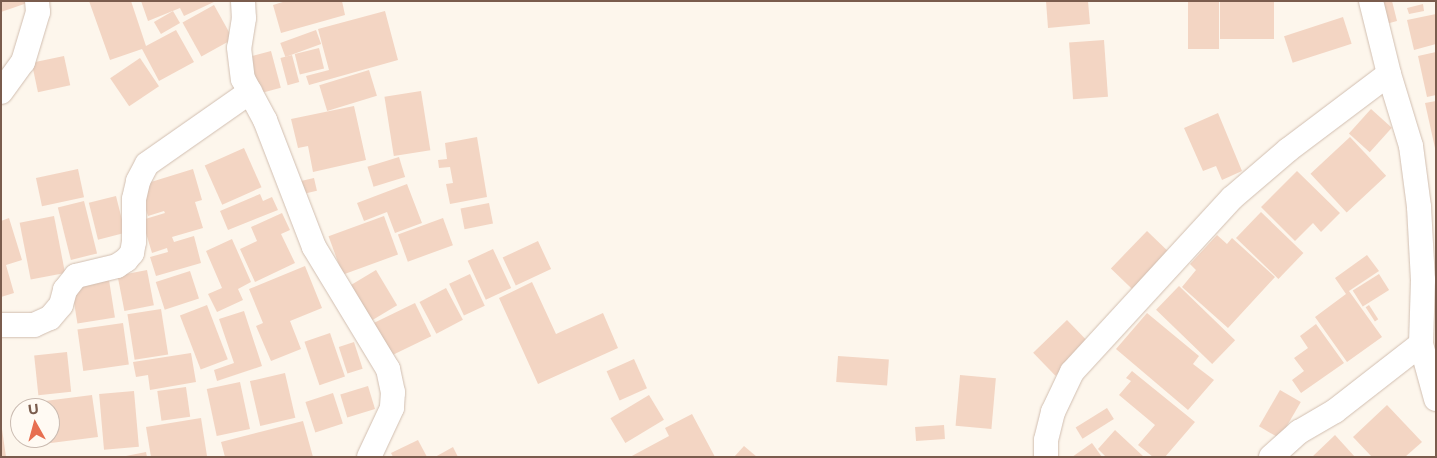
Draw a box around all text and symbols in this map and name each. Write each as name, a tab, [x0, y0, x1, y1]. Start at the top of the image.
north arrow	[10, 398, 60, 448]
text: U	[27, 399, 40, 419]

